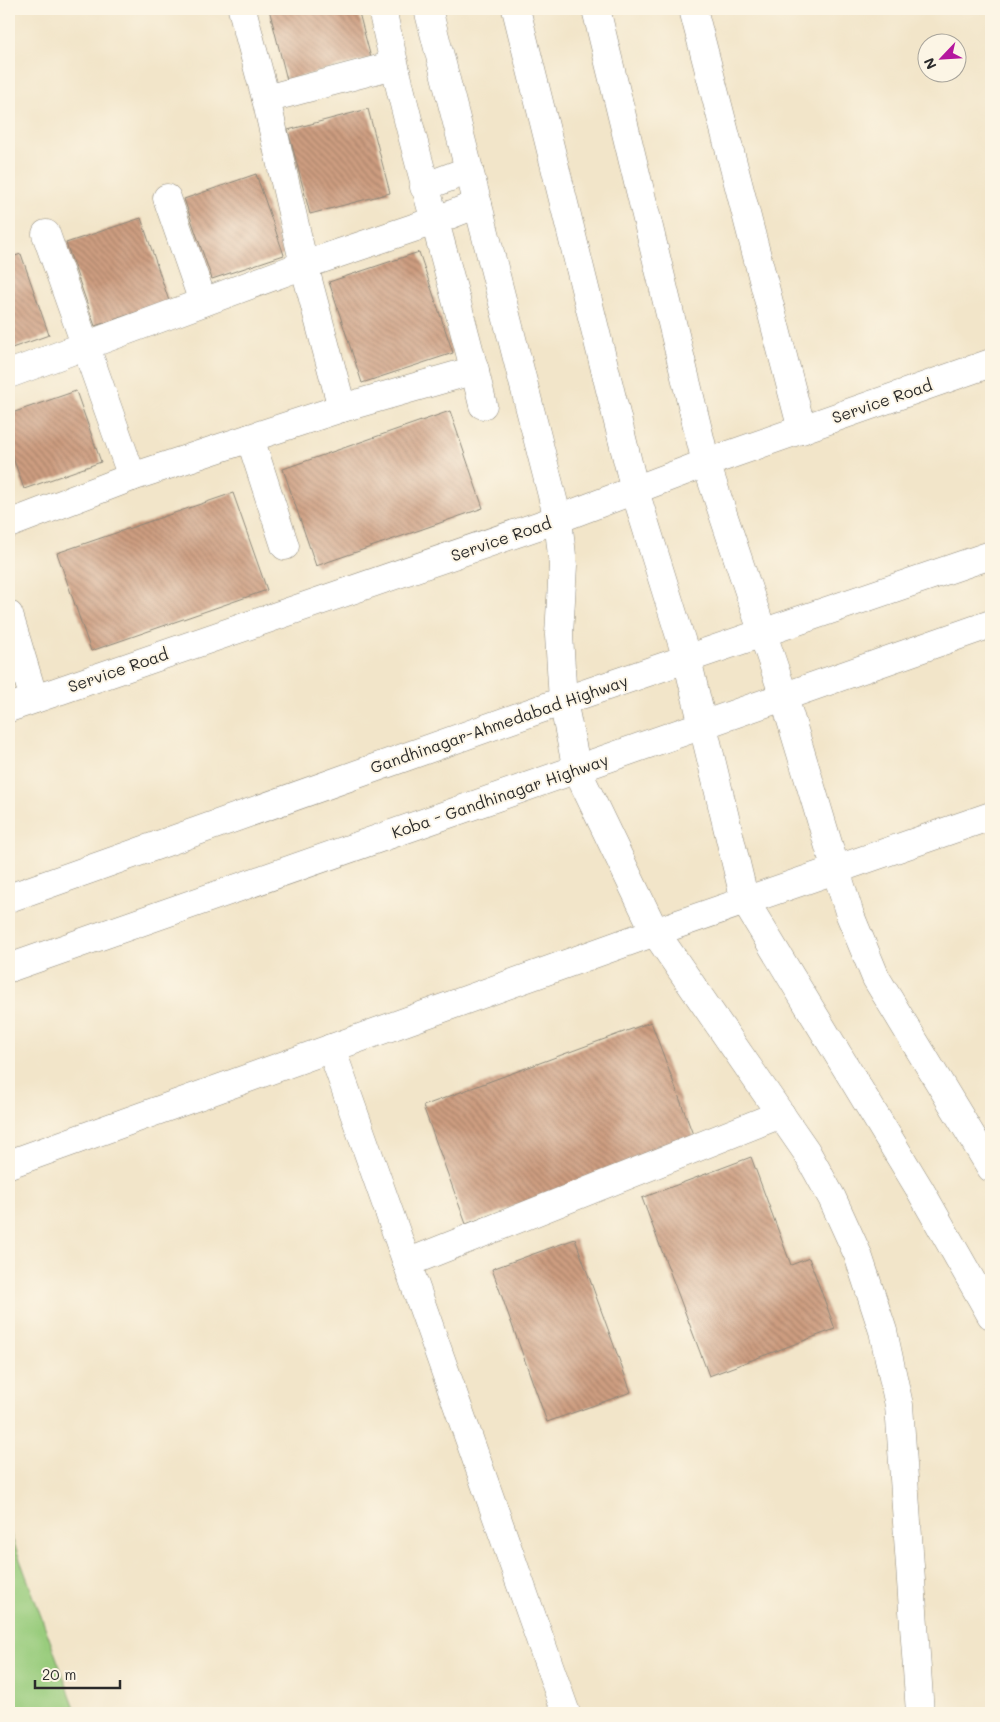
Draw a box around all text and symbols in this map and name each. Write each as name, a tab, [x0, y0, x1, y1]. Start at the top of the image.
north arrow	[918, 32, 968, 82]
text: N	[919, 55, 941, 73]
street label: Service Road	[829, 374, 935, 427]
street label: Service Road	[448, 512, 554, 565]
street label: Service Road	[65, 643, 171, 696]
street label: Gandhinagar-Ahmedabad Highway	[367, 669, 630, 778]
street label: Koba - Gandhinagar Highway	[389, 749, 611, 843]
scale bar	[35, 1657, 120, 1689]
text: 20 m	[42, 1664, 76, 1684]

